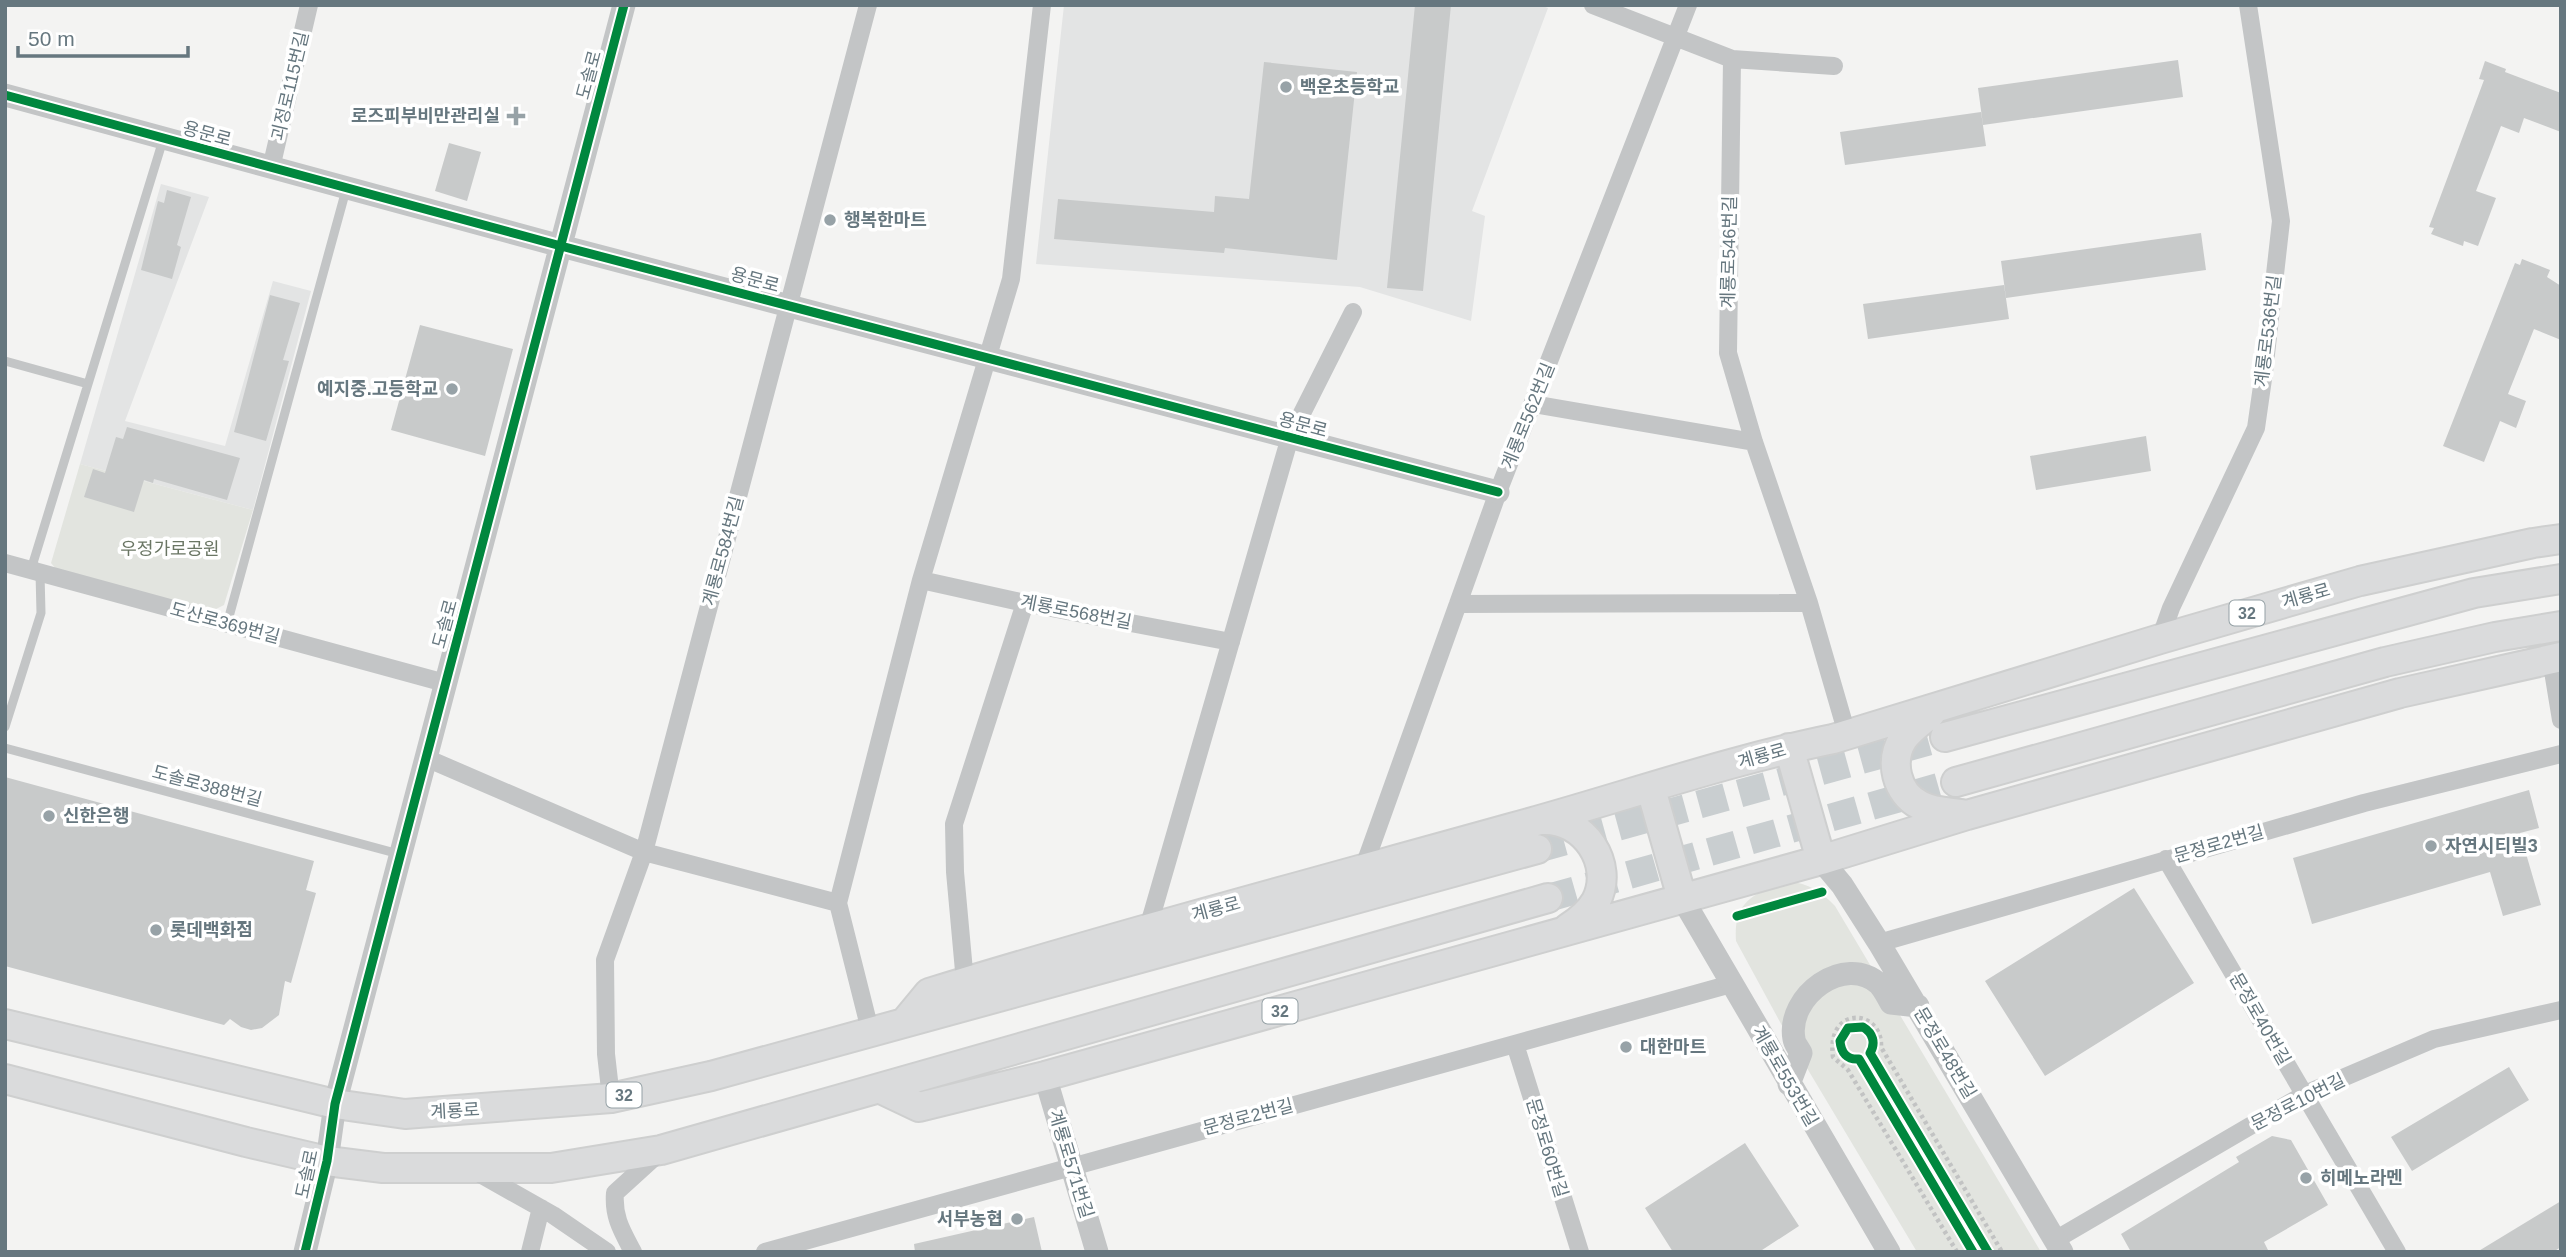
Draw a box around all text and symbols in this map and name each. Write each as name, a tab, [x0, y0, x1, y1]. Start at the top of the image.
scale bar	[18, 14, 187, 58]
text: 50 m	[28, 27, 75, 50]
street label: 괴정로115번길	[268, 29, 312, 143]
street label: 도솔로	[573, 48, 605, 102]
place label: 백운초등학교	[1300, 77, 1399, 97]
marker: 백운초등학교	[1278, 79, 1294, 95]
place label: 로즈피부비만관리실	[351, 106, 500, 126]
marker: 로즈피부비만관리실	[506, 106, 526, 126]
street label: 용문로	[180, 118, 234, 150]
street label: 계룡로546번길	[1718, 195, 1740, 309]
place label: 행복한마트	[844, 210, 927, 230]
marker: 행복한마트	[822, 212, 838, 228]
street label: 용문로	[728, 264, 782, 296]
street label: 계룡로536번길	[2251, 274, 2285, 388]
street label: 계룡로562번길	[1498, 360, 1558, 472]
place label: 예지중.고등학교	[317, 379, 438, 399]
marker: 예지중.고등학교	[444, 381, 460, 397]
street label: 용문로	[1276, 409, 1330, 441]
street label: 계룡로584번길	[699, 494, 747, 608]
park label: 우정가로공원	[120, 539, 220, 559]
street label: 계룡로	[2279, 580, 2333, 612]
street label: 계룡로568번길	[1019, 591, 1133, 633]
street label: 도솔로	[429, 597, 461, 651]
street label: 도산로369번길	[168, 599, 282, 647]
road number: 32	[2230, 600, 2264, 626]
street label: 계룡로	[1735, 740, 1789, 772]
street label: 도솔로388번길	[150, 762, 264, 810]
place label: 신한은행	[63, 806, 129, 826]
marker: 신한은행	[41, 808, 57, 824]
street label: 문정로2번길	[2172, 822, 2266, 866]
place label: 자연시티빌3	[2445, 836, 2538, 856]
marker: 자연시티빌3	[2423, 838, 2439, 854]
street label: 계룡로	[1189, 893, 1243, 925]
place label: 롯데백화점	[170, 920, 253, 940]
marker: 롯데백화점	[148, 922, 164, 938]
street label: 문정로40번길	[2226, 969, 2294, 1069]
road number: 32	[1262, 998, 1298, 1023]
street label: 문정로48번길	[1910, 1004, 1980, 1102]
street label: 계룡로553번길	[1748, 1022, 1822, 1130]
place label: 대한마트	[1640, 1037, 1706, 1057]
marker: 대한마트	[1618, 1039, 1634, 1055]
street label: 문정로10번길	[2248, 1070, 2348, 1134]
road number: 32	[606, 1082, 642, 1107]
street label: 문정로2번길	[1201, 1095, 1295, 1139]
street label: 문정로60번길	[1522, 1096, 1572, 1200]
street label: 계룡로	[430, 1100, 480, 1122]
street label: 계룡로571번길	[1045, 1107, 1097, 1221]
street label: 도솔로	[292, 1148, 322, 1200]
place label: 히메노라멘	[2320, 1168, 2403, 1188]
marker: 히메노라멘	[2298, 1170, 2314, 1186]
place label: 서부농협	[937, 1209, 1003, 1229]
marker: 서부농협	[1009, 1211, 1025, 1227]

